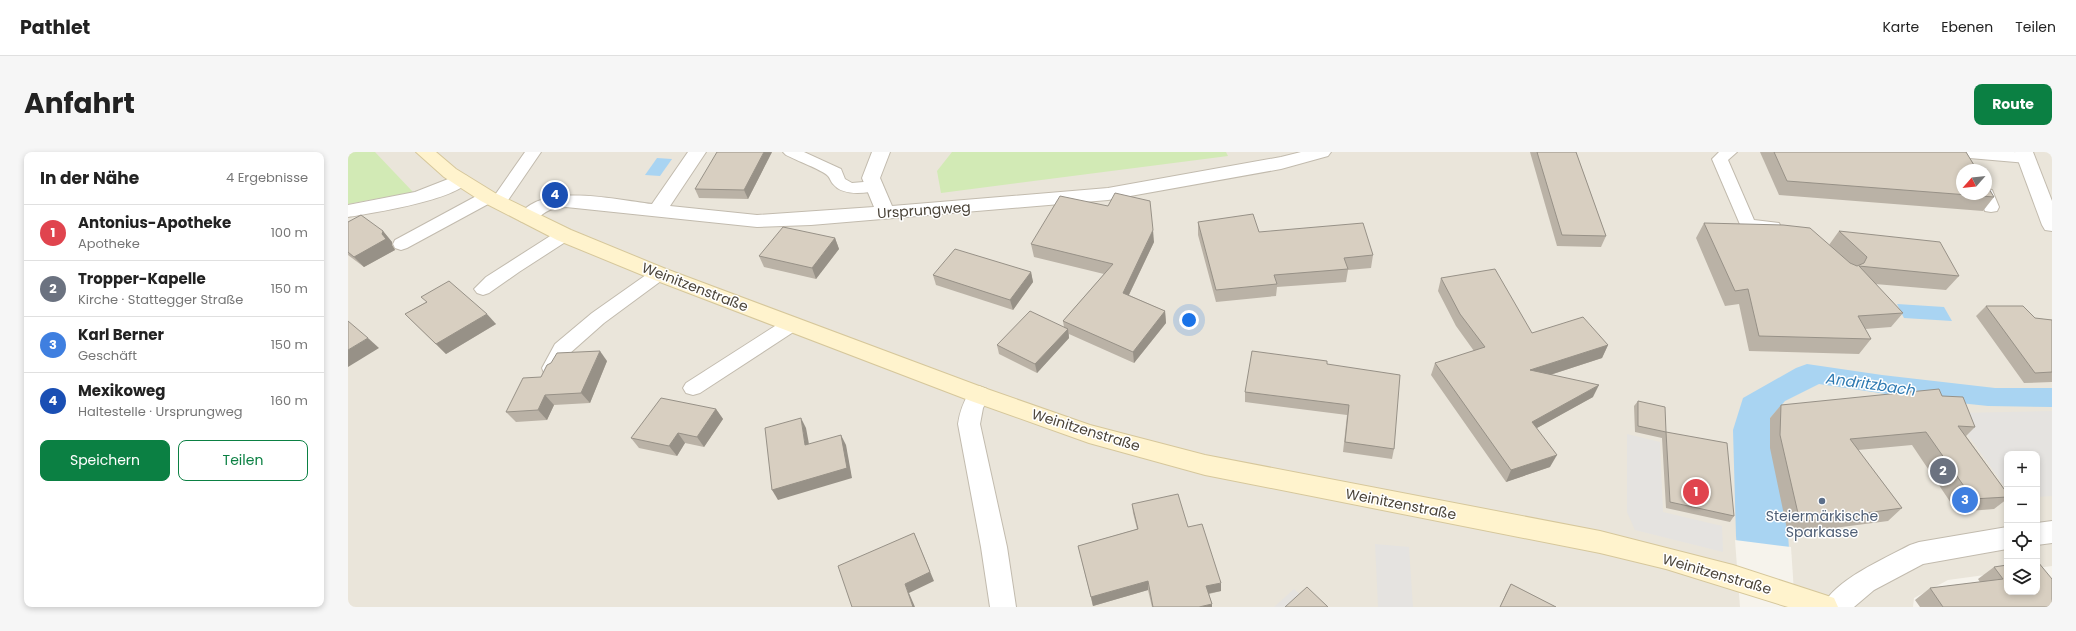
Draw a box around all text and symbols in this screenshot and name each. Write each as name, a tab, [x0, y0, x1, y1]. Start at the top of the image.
text: Pathlet	[20, 14, 90, 41]
text: Karte	[1882, 17, 1919, 37]
text: Ebenen	[1941, 17, 1993, 37]
text: Teilen	[2015, 17, 2056, 37]
text: Anfahrt	[24, 84, 135, 123]
button: Route	[1974, 84, 2052, 125]
north arrow	[1956, 164, 1992, 200]
text: In der Nähe	[40, 166, 139, 190]
text: 4 Ergebnisse	[226, 168, 308, 187]
pin: 4	[542, 180, 568, 210]
street label: Ursprungweg	[877, 197, 971, 223]
text: Antonius-Apotheke	[78, 212, 231, 233]
text: 1	[51, 223, 55, 242]
text: 100 m	[271, 223, 308, 242]
text: Apotheke	[78, 234, 140, 253]
street label: Weinitzenstraße	[639, 257, 751, 317]
text: Tropper-Kapelle	[78, 268, 206, 289]
text: 2	[49, 279, 57, 298]
text: 150 m	[271, 279, 308, 298]
text: Kirche · Stattegger Straße	[78, 290, 243, 309]
your location	[1179, 310, 1199, 330]
text: Karl Berner	[78, 324, 164, 345]
text: 3	[49, 335, 57, 354]
text: 150 m	[271, 335, 308, 354]
text: Geschäft	[78, 346, 137, 365]
water label: Andritzbach	[1824, 367, 1917, 401]
text: Mexikoweg	[78, 380, 166, 401]
text: 4	[49, 391, 57, 410]
text: 160 m	[271, 391, 308, 410]
text: Haltestelle · Ursprungweg	[78, 402, 243, 421]
street label: Weinitzenstraße	[1029, 404, 1143, 456]
button: Speichern	[40, 440, 170, 481]
button: Teilen	[178, 440, 308, 481]
map controls	[2004, 451, 2040, 595]
button: +	[2004, 451, 2040, 487]
pin: 2	[1930, 456, 1956, 486]
pin: 1	[1683, 477, 1709, 507]
street label: Weinitzenstraße	[1344, 483, 1458, 525]
pin: 3	[1952, 485, 1978, 515]
button: −	[2004, 487, 2040, 523]
marker: Steiermärkische Sparkasse	[1817, 496, 1827, 506]
place label: Steiermärkische Sparkasse	[1766, 506, 1879, 542]
button: locate	[2004, 523, 2040, 559]
street label: Weinitzenstraße	[1660, 549, 1774, 599]
button: layers	[2004, 559, 2040, 595]

